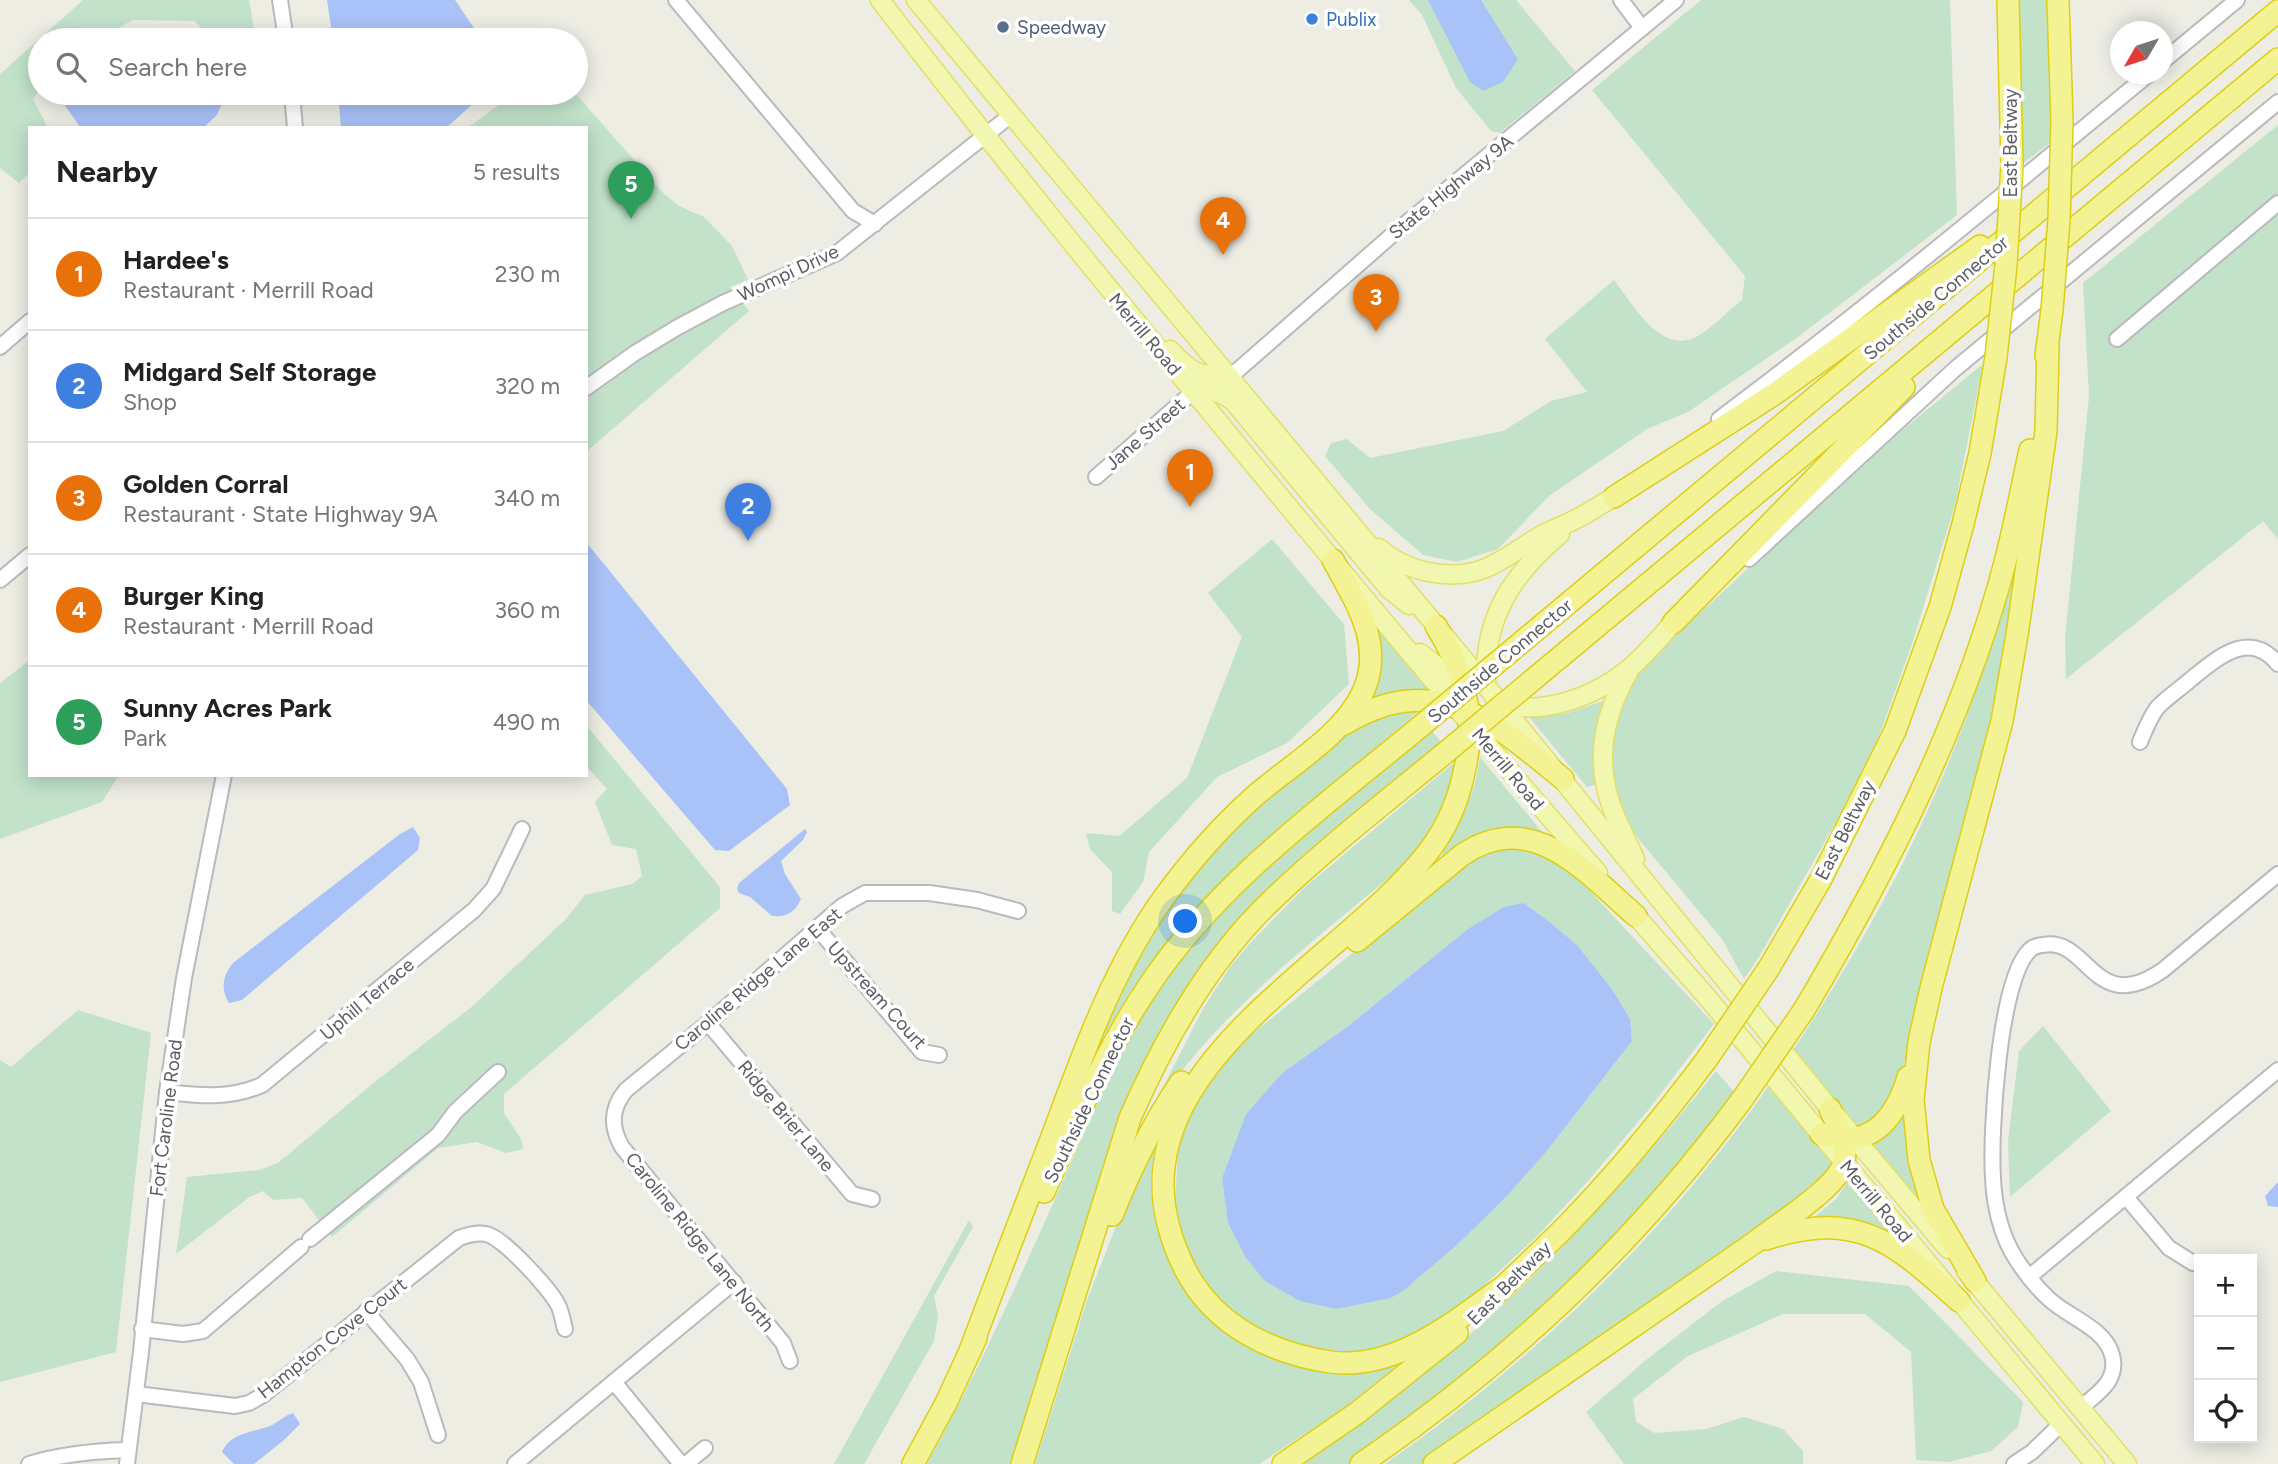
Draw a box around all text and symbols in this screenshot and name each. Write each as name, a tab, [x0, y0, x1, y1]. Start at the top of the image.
place label: Publix	[1326, 8, 1376, 31]
marker: Publix	[1304, 11, 1320, 27]
place label: Speedway	[1017, 16, 1106, 39]
marker: Speedway	[995, 19, 1011, 35]
north arrow	[2110, 21, 2173, 84]
search box	[28, 28, 588, 105]
icon: search	[52, 48, 90, 86]
text: Search here	[108, 51, 247, 83]
street label: East Beltway	[1999, 88, 2022, 198]
street label: State Highway 9A	[1384, 130, 1518, 244]
text: Nearby	[56, 153, 158, 190]
text: 5 results	[473, 158, 560, 186]
pin: 5	[608, 161, 654, 219]
pin: 4	[1200, 197, 1246, 255]
street label: Southside Connector	[1859, 230, 2013, 365]
street label: Wompi Drive	[734, 240, 842, 306]
text: Hardee's	[123, 244, 229, 276]
text: 1	[74, 260, 84, 288]
text: 230 m	[495, 260, 560, 288]
pin: 3	[1353, 274, 1399, 332]
text: Restaurant · Merrill Road	[123, 276, 374, 304]
street label: Merrill Road	[1104, 288, 1186, 380]
text: Midgard Self Storage	[123, 356, 376, 388]
text: 2	[72, 372, 86, 400]
text: 320 m	[495, 372, 560, 400]
text: Shop	[123, 388, 177, 416]
street label: Jane Street	[1100, 393, 1190, 475]
pin: 1	[1167, 449, 1213, 507]
text: Golden Corral	[123, 468, 289, 500]
pin: 2	[725, 483, 771, 541]
text: 3	[73, 484, 85, 512]
text: 340 m	[493, 484, 560, 512]
text: Restaurant · State Highway 9A	[123, 500, 438, 528]
text: Burger King	[123, 580, 264, 612]
street label: Southside Connector	[1423, 593, 1577, 728]
text: 4	[72, 596, 86, 624]
text: 360 m	[494, 596, 560, 624]
text: Restaurant · Merrill Road	[123, 612, 374, 640]
text: Sunny Acres Park	[123, 692, 332, 724]
text: 5	[72, 708, 86, 736]
text: 490 m	[493, 708, 560, 736]
street label: Merrill Road	[1467, 723, 1549, 815]
text: Park	[123, 724, 167, 752]
street label: East Beltway	[1810, 776, 1880, 884]
street label: Caroline Ridge Lane East	[670, 902, 846, 1056]
your location	[1168, 904, 1202, 938]
street label: Upstream Court	[823, 936, 931, 1054]
street label: Uphill Terrace	[315, 953, 419, 1045]
street label: Southside Connector	[1039, 1013, 1139, 1187]
street label: Fort Caroline Road	[145, 1038, 187, 1198]
street label: Ridge Brier Lane	[733, 1056, 839, 1176]
street label: Caroline Ridge Lane North	[621, 1148, 779, 1336]
street label: Merrill Road	[1835, 1155, 1917, 1247]
street label: East Beltway	[1462, 1236, 1556, 1330]
map controls	[2194, 1254, 2257, 1443]
button: +	[2194, 1254, 2257, 1317]
street label: Hampton Cove Court	[253, 1273, 411, 1403]
button: −	[2194, 1317, 2257, 1380]
button: locate	[2194, 1380, 2257, 1443]

